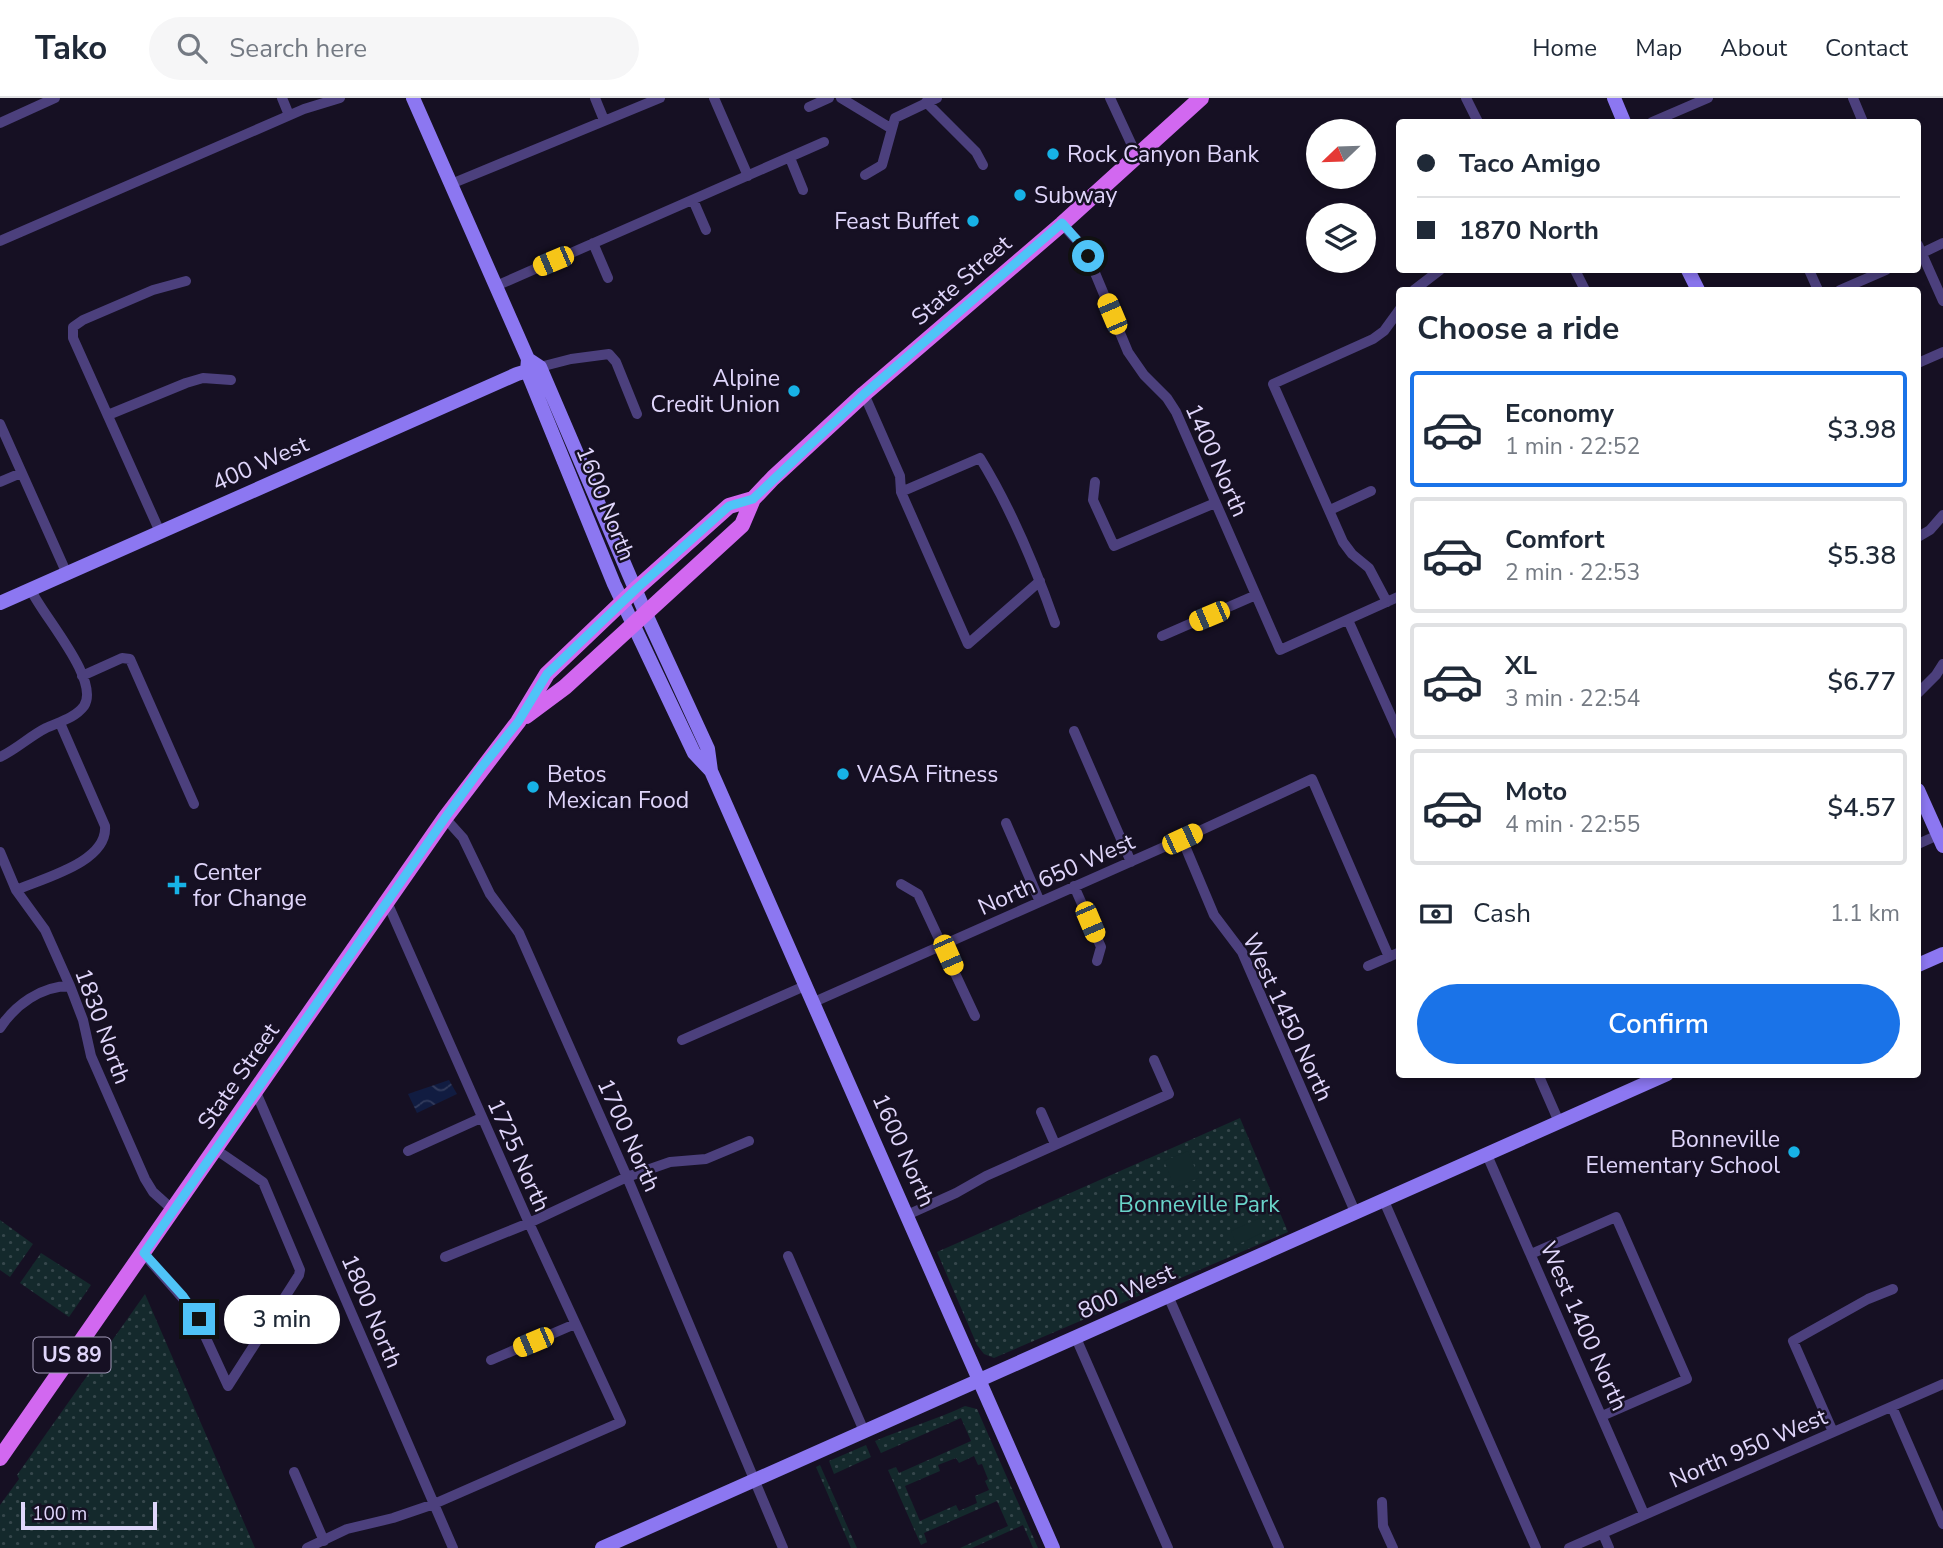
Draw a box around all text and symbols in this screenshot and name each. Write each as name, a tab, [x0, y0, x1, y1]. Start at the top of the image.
search box	[149, 17, 639, 80]
text: Tako	[35, 26, 107, 71]
icon: search	[173, 29, 211, 67]
text: Search here	[229, 31, 367, 66]
text: Home	[1532, 32, 1597, 64]
text: Map	[1635, 32, 1682, 64]
text: About	[1720, 32, 1787, 64]
text: Contact	[1825, 32, 1908, 64]
north arrow	[1306, 119, 1376, 189]
map controls	[1306, 119, 1376, 273]
place label: Rock Canyon Bank	[1067, 139, 1259, 170]
marker: Rock Canyon Bank	[1045, 146, 1061, 162]
text: Taco Amigo	[1459, 146, 1601, 181]
place label: Subway	[1034, 180, 1117, 211]
marker: Subway	[1012, 187, 1028, 203]
button: layers	[1306, 203, 1376, 273]
place label: Feast Buffet	[834, 206, 960, 237]
marker: Feast Buffet	[965, 213, 981, 229]
text: 1870 North	[1459, 213, 1599, 248]
street label: State Street	[905, 228, 1019, 332]
route start	[1072, 240, 1104, 272]
car	[530, 243, 577, 279]
car	[1095, 291, 1130, 337]
text: Choose a ride	[1417, 307, 1619, 350]
place label: Alpine Credit Union	[650, 363, 780, 420]
marker: Alpine Credit Union	[786, 383, 802, 399]
text: Economy	[1505, 396, 1614, 431]
icon: car	[1421, 398, 1484, 461]
street label: 1400 North	[1178, 399, 1255, 522]
text: $3.98	[1827, 412, 1896, 447]
street label: 400 West	[207, 428, 314, 498]
text: 1 min · 22:52	[1505, 431, 1640, 462]
street label: 1600 North	[569, 441, 643, 565]
text: Comfort	[1505, 522, 1605, 557]
icon: car	[1421, 524, 1484, 587]
text: $5.38	[1827, 538, 1896, 573]
text: 2 min · 22:53	[1505, 557, 1640, 588]
car	[1186, 598, 1233, 634]
text: XL	[1505, 648, 1537, 683]
icon: car	[1421, 650, 1484, 713]
text: $6.77	[1827, 664, 1896, 699]
text: 3 min · 22:54	[1505, 683, 1640, 714]
place label: Betos Mexican Food	[547, 759, 689, 816]
place label: VASA Fitness	[856, 759, 998, 790]
marker: VASA Fitness	[835, 766, 851, 782]
text: Moto	[1505, 774, 1567, 809]
icon: car	[1421, 776, 1484, 839]
marker: Betos Mexican Food	[525, 779, 541, 795]
text: $4.57	[1827, 790, 1896, 825]
text: 4 min · 22:55	[1505, 809, 1640, 840]
car	[1159, 821, 1206, 857]
street label: North 650 West	[973, 826, 1140, 923]
place label: Center for Change	[193, 857, 307, 914]
marker: Center for Change	[167, 875, 187, 895]
icon: cash	[1417, 895, 1455, 933]
text: Cash	[1473, 896, 1531, 931]
text: 1.1 km	[1830, 898, 1900, 929]
car	[1073, 899, 1108, 945]
street label: West 1450 North	[1235, 928, 1340, 1106]
car	[930, 932, 967, 978]
street label: 1830 North	[67, 964, 138, 1088]
button: Confirm	[1417, 984, 1900, 1064]
street label: State Street	[190, 1016, 287, 1136]
street label: 1700 North	[590, 1074, 667, 1197]
street label: 1600 North	[865, 1089, 942, 1212]
street label: 1725 North	[480, 1094, 557, 1217]
place label: Bonneville Elementary School	[1586, 1124, 1780, 1181]
marker: Bonneville Elementary School	[1786, 1144, 1802, 1160]
park label: Bonneville Park	[1118, 1189, 1280, 1220]
street label: West 1400 North	[1532, 1237, 1635, 1416]
street label: 1800 North	[334, 1250, 409, 1373]
street label: 800 West	[1073, 1256, 1180, 1326]
callout: 3 min	[224, 1294, 339, 1344]
route end	[183, 1303, 215, 1335]
text: 3 min	[253, 1304, 311, 1335]
car	[510, 1324, 557, 1360]
road number: US 89	[34, 1338, 110, 1372]
street label: North 950 West	[1665, 1401, 1833, 1496]
scale bar	[21, 1499, 158, 1531]
text: 100 m	[32, 1501, 87, 1527]

